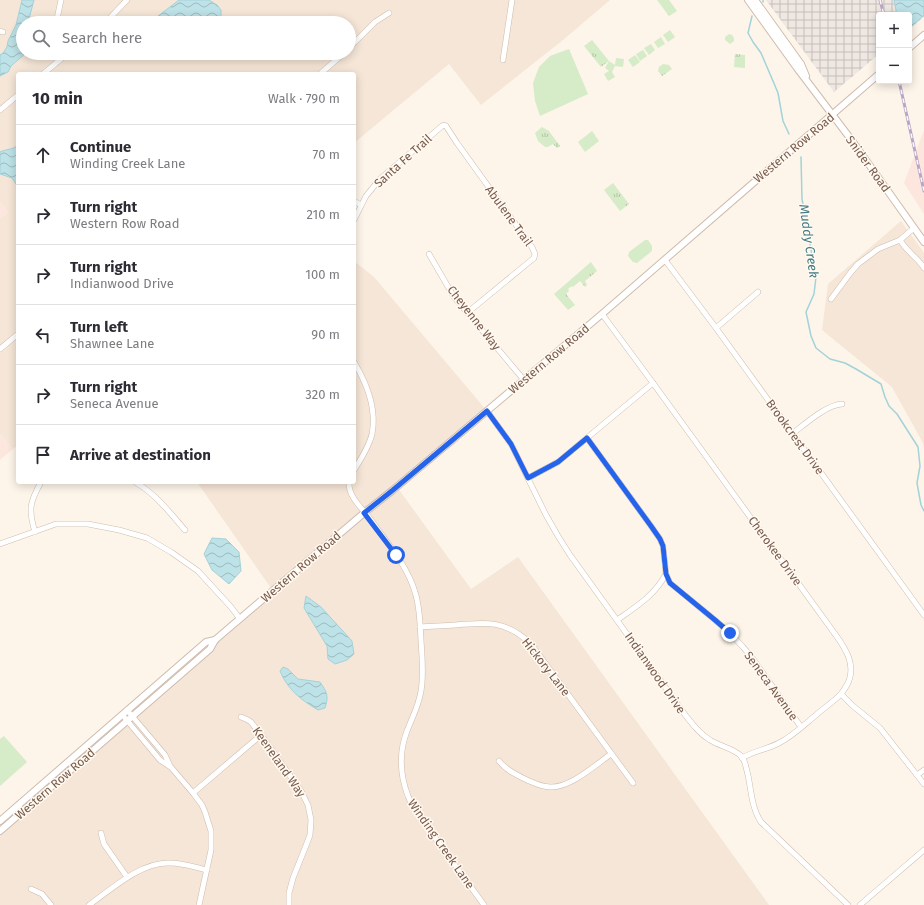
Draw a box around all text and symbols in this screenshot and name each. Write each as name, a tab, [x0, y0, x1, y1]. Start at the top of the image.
map controls	[876, 12, 912, 84]
button: +	[876, 12, 912, 48]
search box	[16, 16, 356, 60]
icon: search	[30, 27, 52, 49]
text: Search here	[62, 29, 142, 47]
button: −	[876, 48, 912, 84]
text: 10 min	[32, 88, 83, 109]
text: Walk · 790 m	[268, 91, 340, 106]
street label: Western Row Road	[751, 110, 837, 186]
street label: Santa Fe Trail	[371, 131, 435, 191]
street label: Snider Road	[843, 133, 893, 195]
text: Continue	[70, 138, 131, 156]
icon: ahead	[32, 144, 54, 166]
text: 70 m	[313, 147, 340, 162]
text: Winding Creek Lane	[70, 156, 185, 171]
street label: Abulene Trail	[482, 183, 536, 249]
text: Turn right	[70, 198, 137, 216]
water label: Muddy Creek	[796, 203, 822, 279]
icon: right	[32, 204, 54, 226]
text: 210 m	[306, 207, 340, 222]
text: Western Row Road	[70, 216, 179, 231]
text: Turn right	[70, 258, 137, 276]
icon: right	[32, 264, 54, 286]
text: 100 m	[305, 267, 340, 282]
text: Indianwood Drive	[70, 276, 174, 291]
street label: Cheyenne Way	[444, 283, 504, 353]
text: Turn left	[70, 318, 128, 336]
street label: Western Row Road	[506, 321, 592, 397]
icon: left	[32, 324, 54, 346]
text: 90 m	[311, 327, 340, 342]
text: Shawnee Lane	[70, 336, 154, 351]
text: Turn right	[70, 378, 137, 396]
icon: right	[32, 384, 54, 406]
text: 320 m	[305, 387, 340, 402]
text: Seneca Avenue	[70, 396, 159, 411]
street label: Brookcrest Drive	[763, 397, 827, 477]
icon: arrive	[32, 444, 54, 466]
text: Arrive at destination	[70, 446, 211, 464]
street label: Cherokee Drive	[745, 514, 805, 588]
street label: Western Row Road	[258, 529, 344, 605]
route start	[387, 546, 405, 564]
route end	[721, 624, 739, 642]
street label: Indianwood Drive	[622, 630, 688, 716]
street label: Hickory Lane	[519, 635, 573, 699]
street label: Seneca Avenue	[741, 649, 801, 723]
street label: Keeneland Way	[250, 724, 309, 800]
street label: Western Row Road	[12, 746, 98, 822]
street label: Winding Creek Lane	[405, 796, 477, 892]

